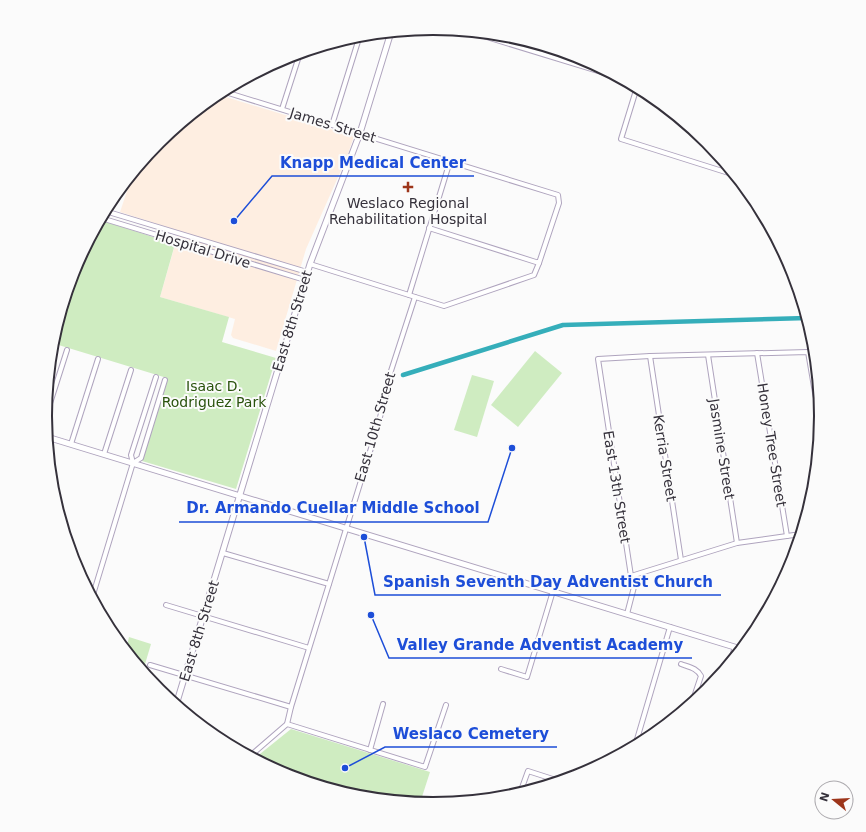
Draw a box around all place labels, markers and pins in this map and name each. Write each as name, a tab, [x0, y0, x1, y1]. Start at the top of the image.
callout: Knapp Medical Center	[272, 149, 474, 176]
marker: Weslaco Regional Rehabilitation Hospital	[402, 181, 414, 193]
place label: Weslaco Regional Rehabilitation Hospital	[329, 195, 487, 227]
callout: Dr. Armando Cuellar Middle School	[179, 495, 488, 522]
callout: Spanish Seventh Day Adventist Church	[375, 568, 721, 595]
callout: Valley Grande Adventist Academy	[389, 631, 692, 658]
callout: Weslaco Cemetery	[385, 720, 557, 747]

